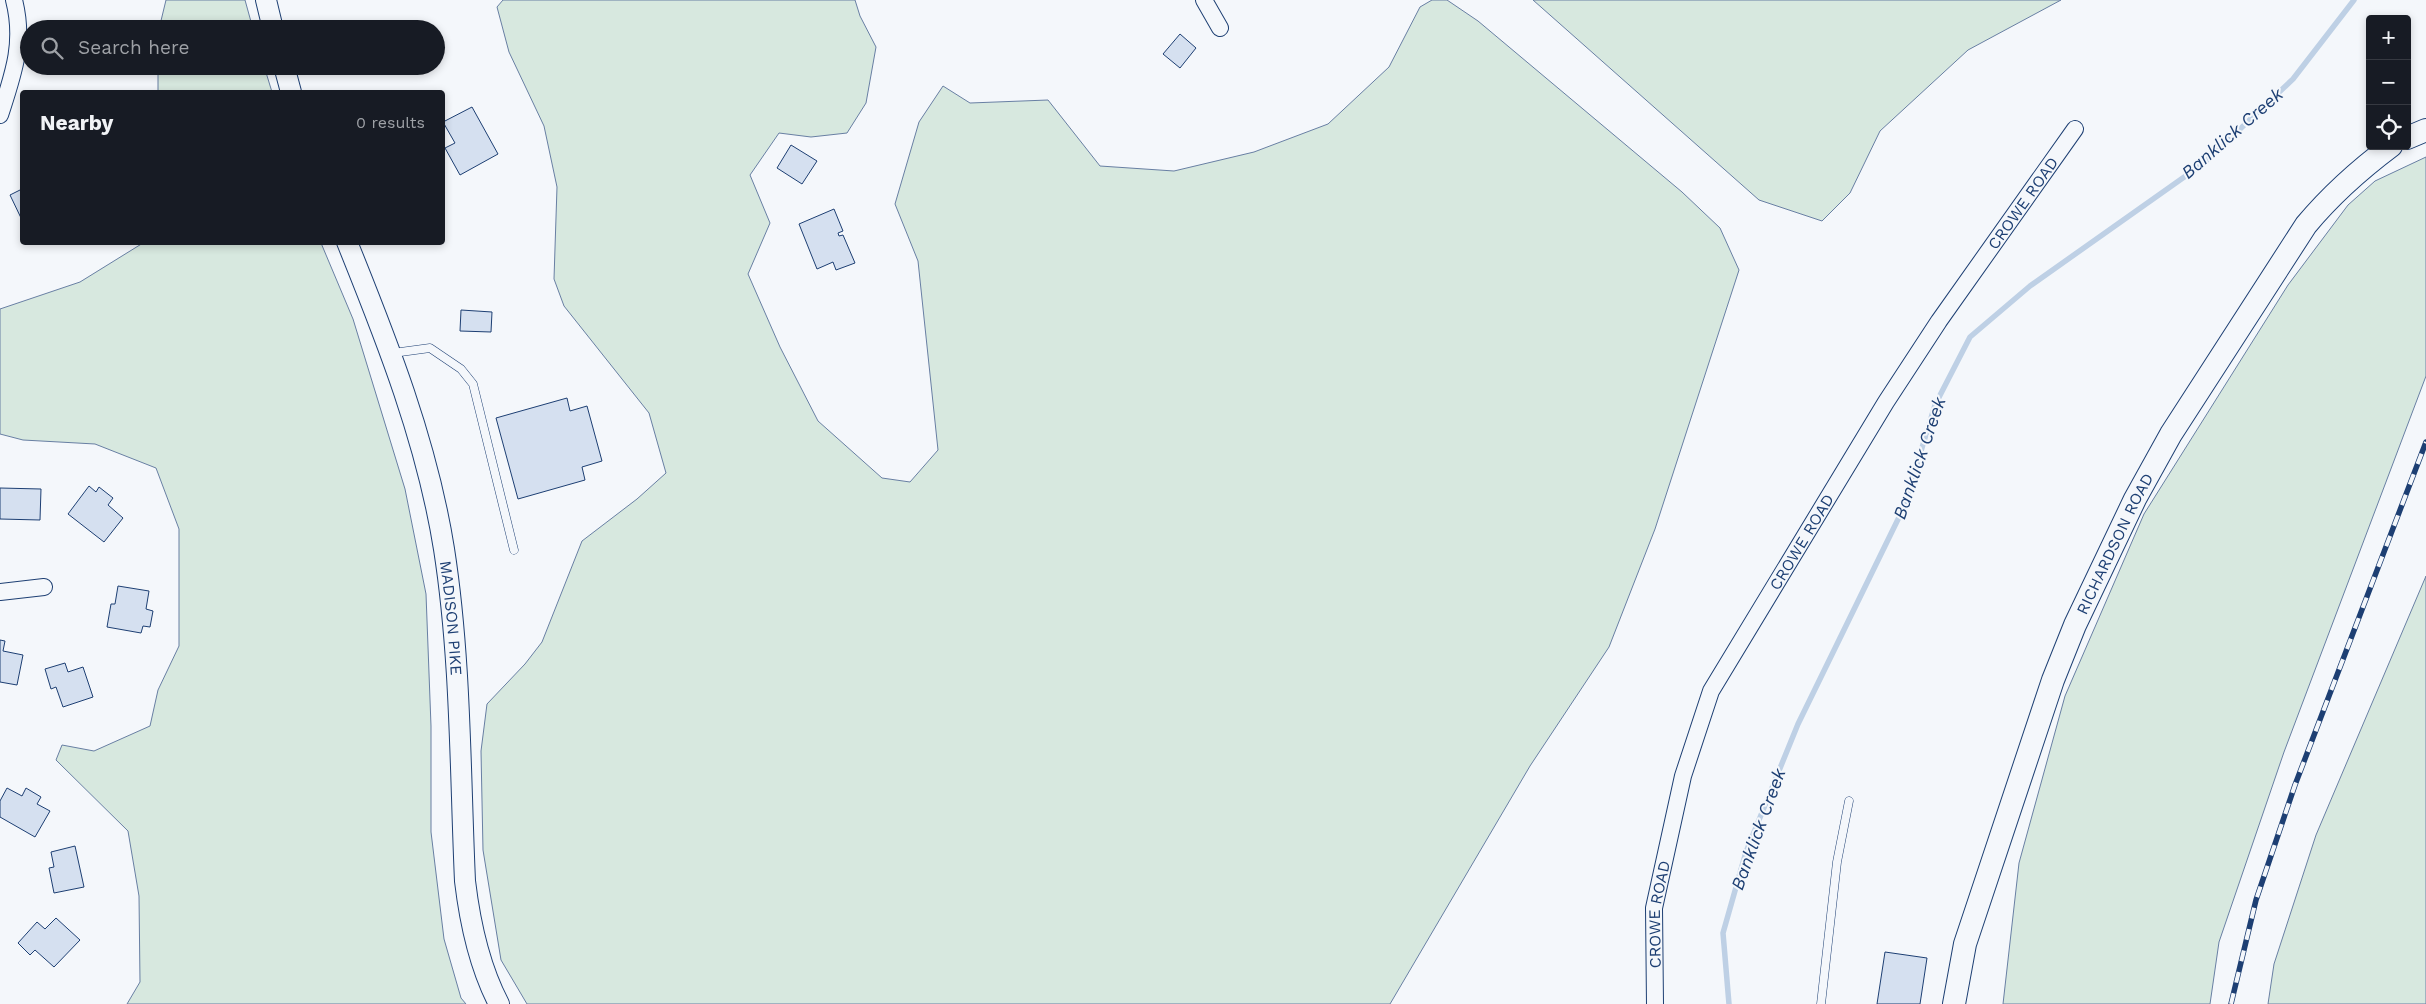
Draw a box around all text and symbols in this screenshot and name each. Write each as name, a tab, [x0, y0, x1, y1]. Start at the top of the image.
map controls	[2366, 15, 2411, 150]
button: +	[2366, 15, 2411, 60]
search box	[20, 20, 445, 75]
icon: search	[38, 34, 66, 62]
text: Search here	[78, 36, 189, 59]
button: −	[2366, 60, 2411, 105]
water label: Banklick Creek	[2177, 82, 2288, 183]
button: locate	[2366, 105, 2411, 150]
text: Nearby	[40, 110, 113, 135]
text: 0 results	[356, 113, 425, 132]
street label: CROWE ROAD	[1983, 153, 2062, 253]
water label: Banklick Creek	[1888, 393, 1950, 522]
street label: RICHARDSON ROAD	[2072, 470, 2157, 617]
street label: CROWE ROAD	[1765, 490, 1838, 593]
street label: MADISON PIKE	[436, 559, 466, 676]
water label: Banklick Creek	[1726, 764, 1790, 893]
street label: CROWE ROAD	[1644, 859, 1674, 968]

